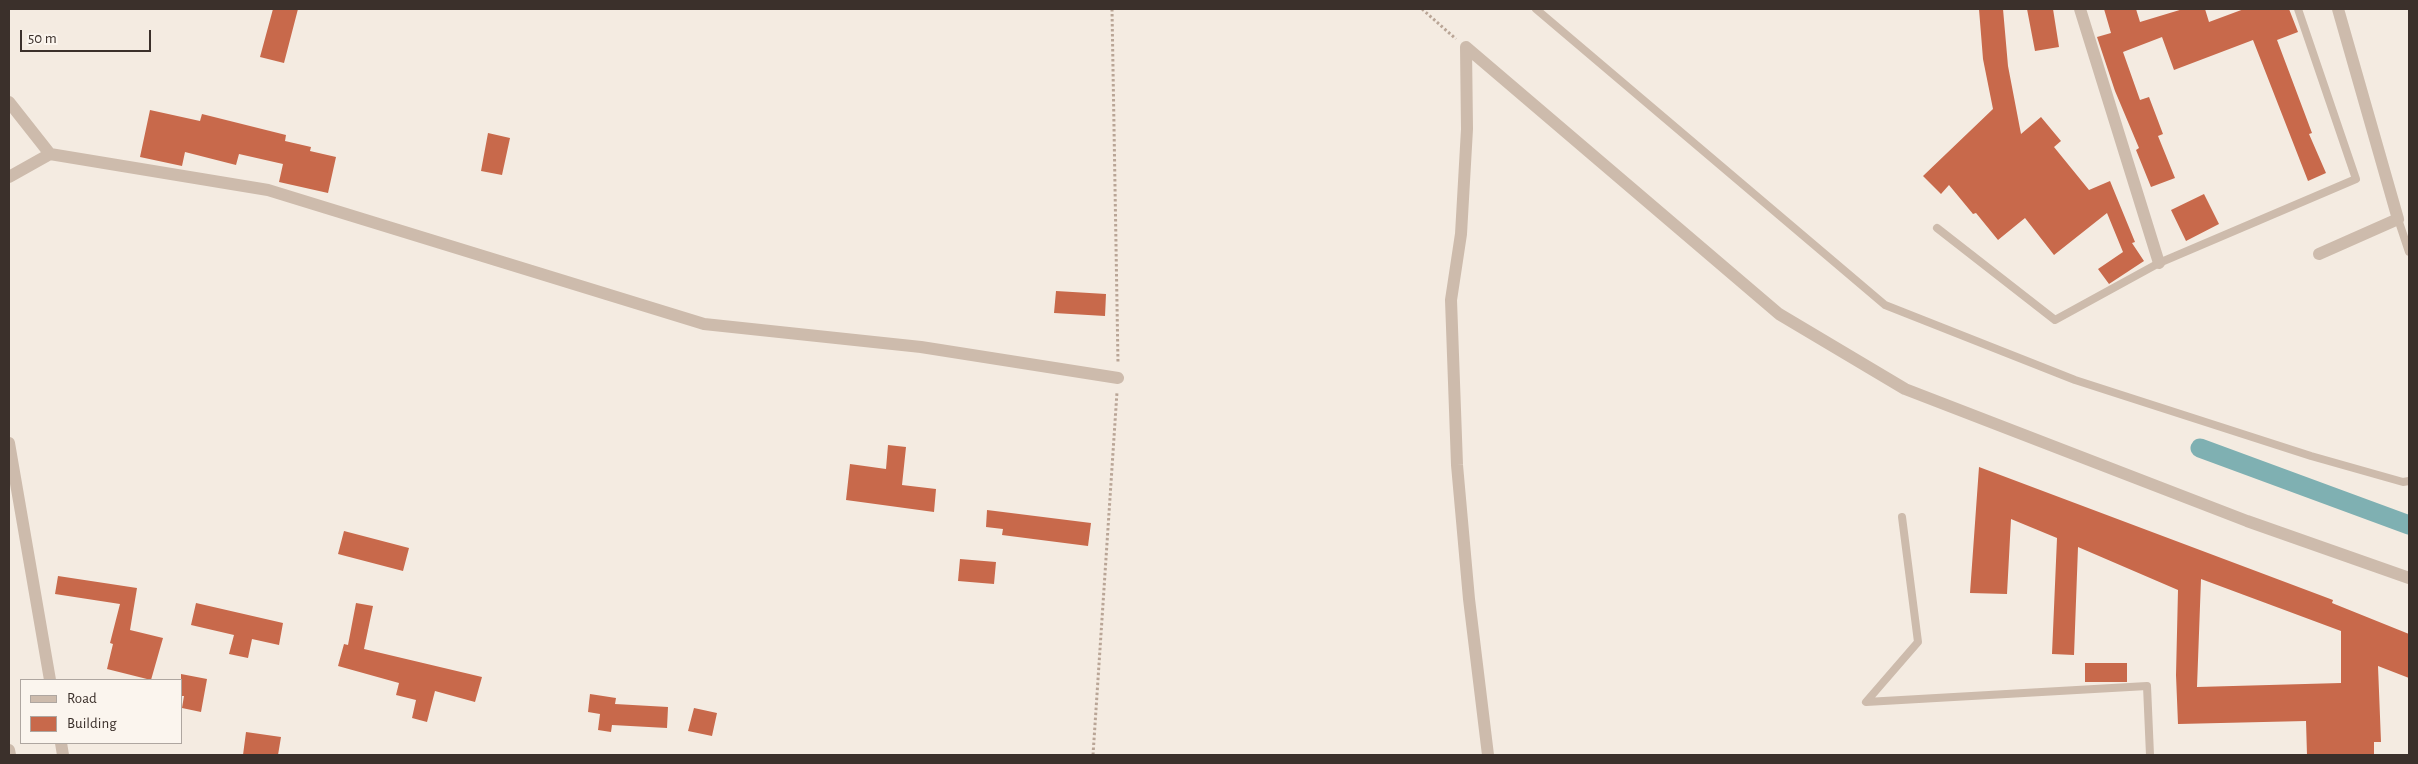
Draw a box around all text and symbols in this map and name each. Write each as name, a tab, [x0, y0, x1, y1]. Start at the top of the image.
scale bar	[22, 20, 154, 52]
text: 50 m	[28, 31, 57, 46]
legend	[20, 679, 182, 744]
text: Road	[67, 691, 97, 706]
text: Building	[67, 716, 117, 731]

